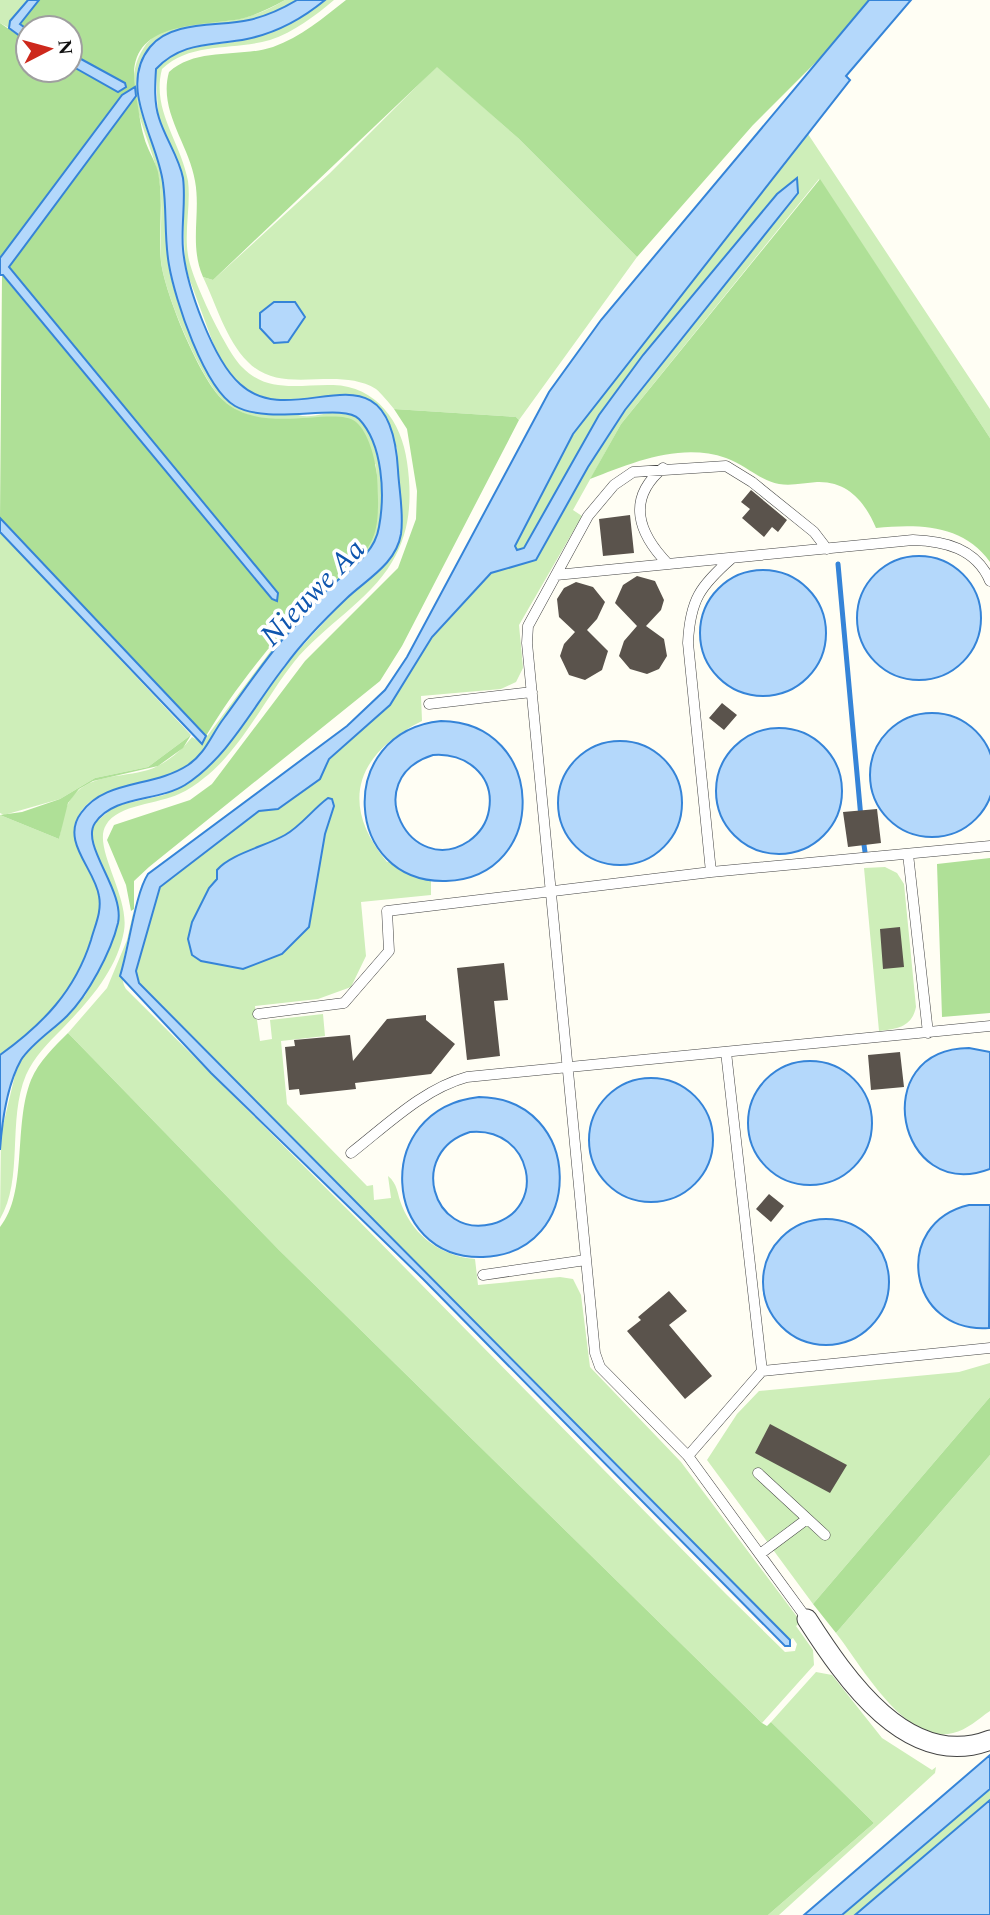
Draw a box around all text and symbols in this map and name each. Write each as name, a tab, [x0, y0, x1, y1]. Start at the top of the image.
north arrow	[14, 14, 84, 84]
text: N	[49, 38, 80, 57]
water label: Nieuwe Aa	[249, 528, 376, 657]

